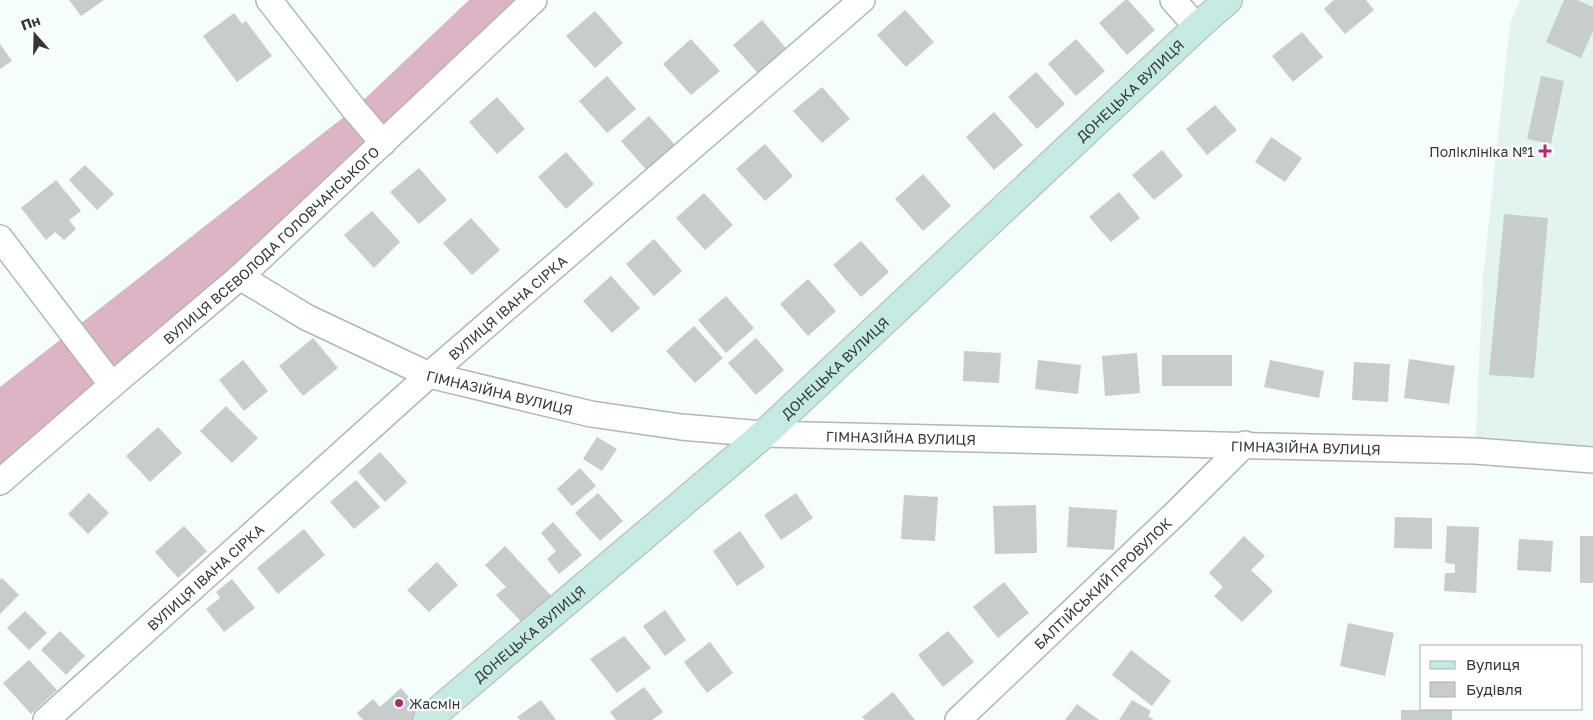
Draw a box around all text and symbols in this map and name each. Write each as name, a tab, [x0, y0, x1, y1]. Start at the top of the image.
north arrow	[10, 10, 60, 60]
text: Пн	[19, 11, 42, 34]
street label: ДОНЕЦЬКА ВУЛИЦЯ	[1073, 36, 1187, 145]
street label: ВУЛИЦЯ ВСЕВОЛОДА ГОЛОВЧАНСЬКОГО	[159, 142, 382, 347]
place label: Поліклініка №1	[1429, 143, 1534, 160]
marker: Поліклініка №1	[1538, 144, 1552, 158]
street label: ВУЛИЦЯ ІВАНА СІРКА	[445, 251, 570, 363]
street label: ДОНЕЦЬКА ВУЛИЦЯ	[777, 313, 892, 422]
street label: ГІМНАЗІЙНА ВУЛИЦЯ	[425, 366, 575, 418]
street label: ГІМНАЗІЙНА ВУЛИЦЯ	[826, 427, 976, 448]
street label: ГІМНАЗІЙНА ВУЛИЦЯ	[1231, 437, 1381, 457]
street label: БАЛТІЙСЬКИЙ ПРОВУЛОК	[1030, 514, 1175, 652]
street label: ВУЛИЦЯ ІВАНА СІРКА	[143, 520, 267, 634]
street label: ДОНЕЦЬКА ВУЛИЦЯ	[470, 581, 588, 685]
legend	[1420, 645, 1583, 710]
text: Вулиця	[1466, 655, 1520, 673]
text: Будівля	[1466, 680, 1522, 698]
place label: Жасмін	[409, 695, 460, 712]
marker: Жасмін	[393, 697, 405, 709]

